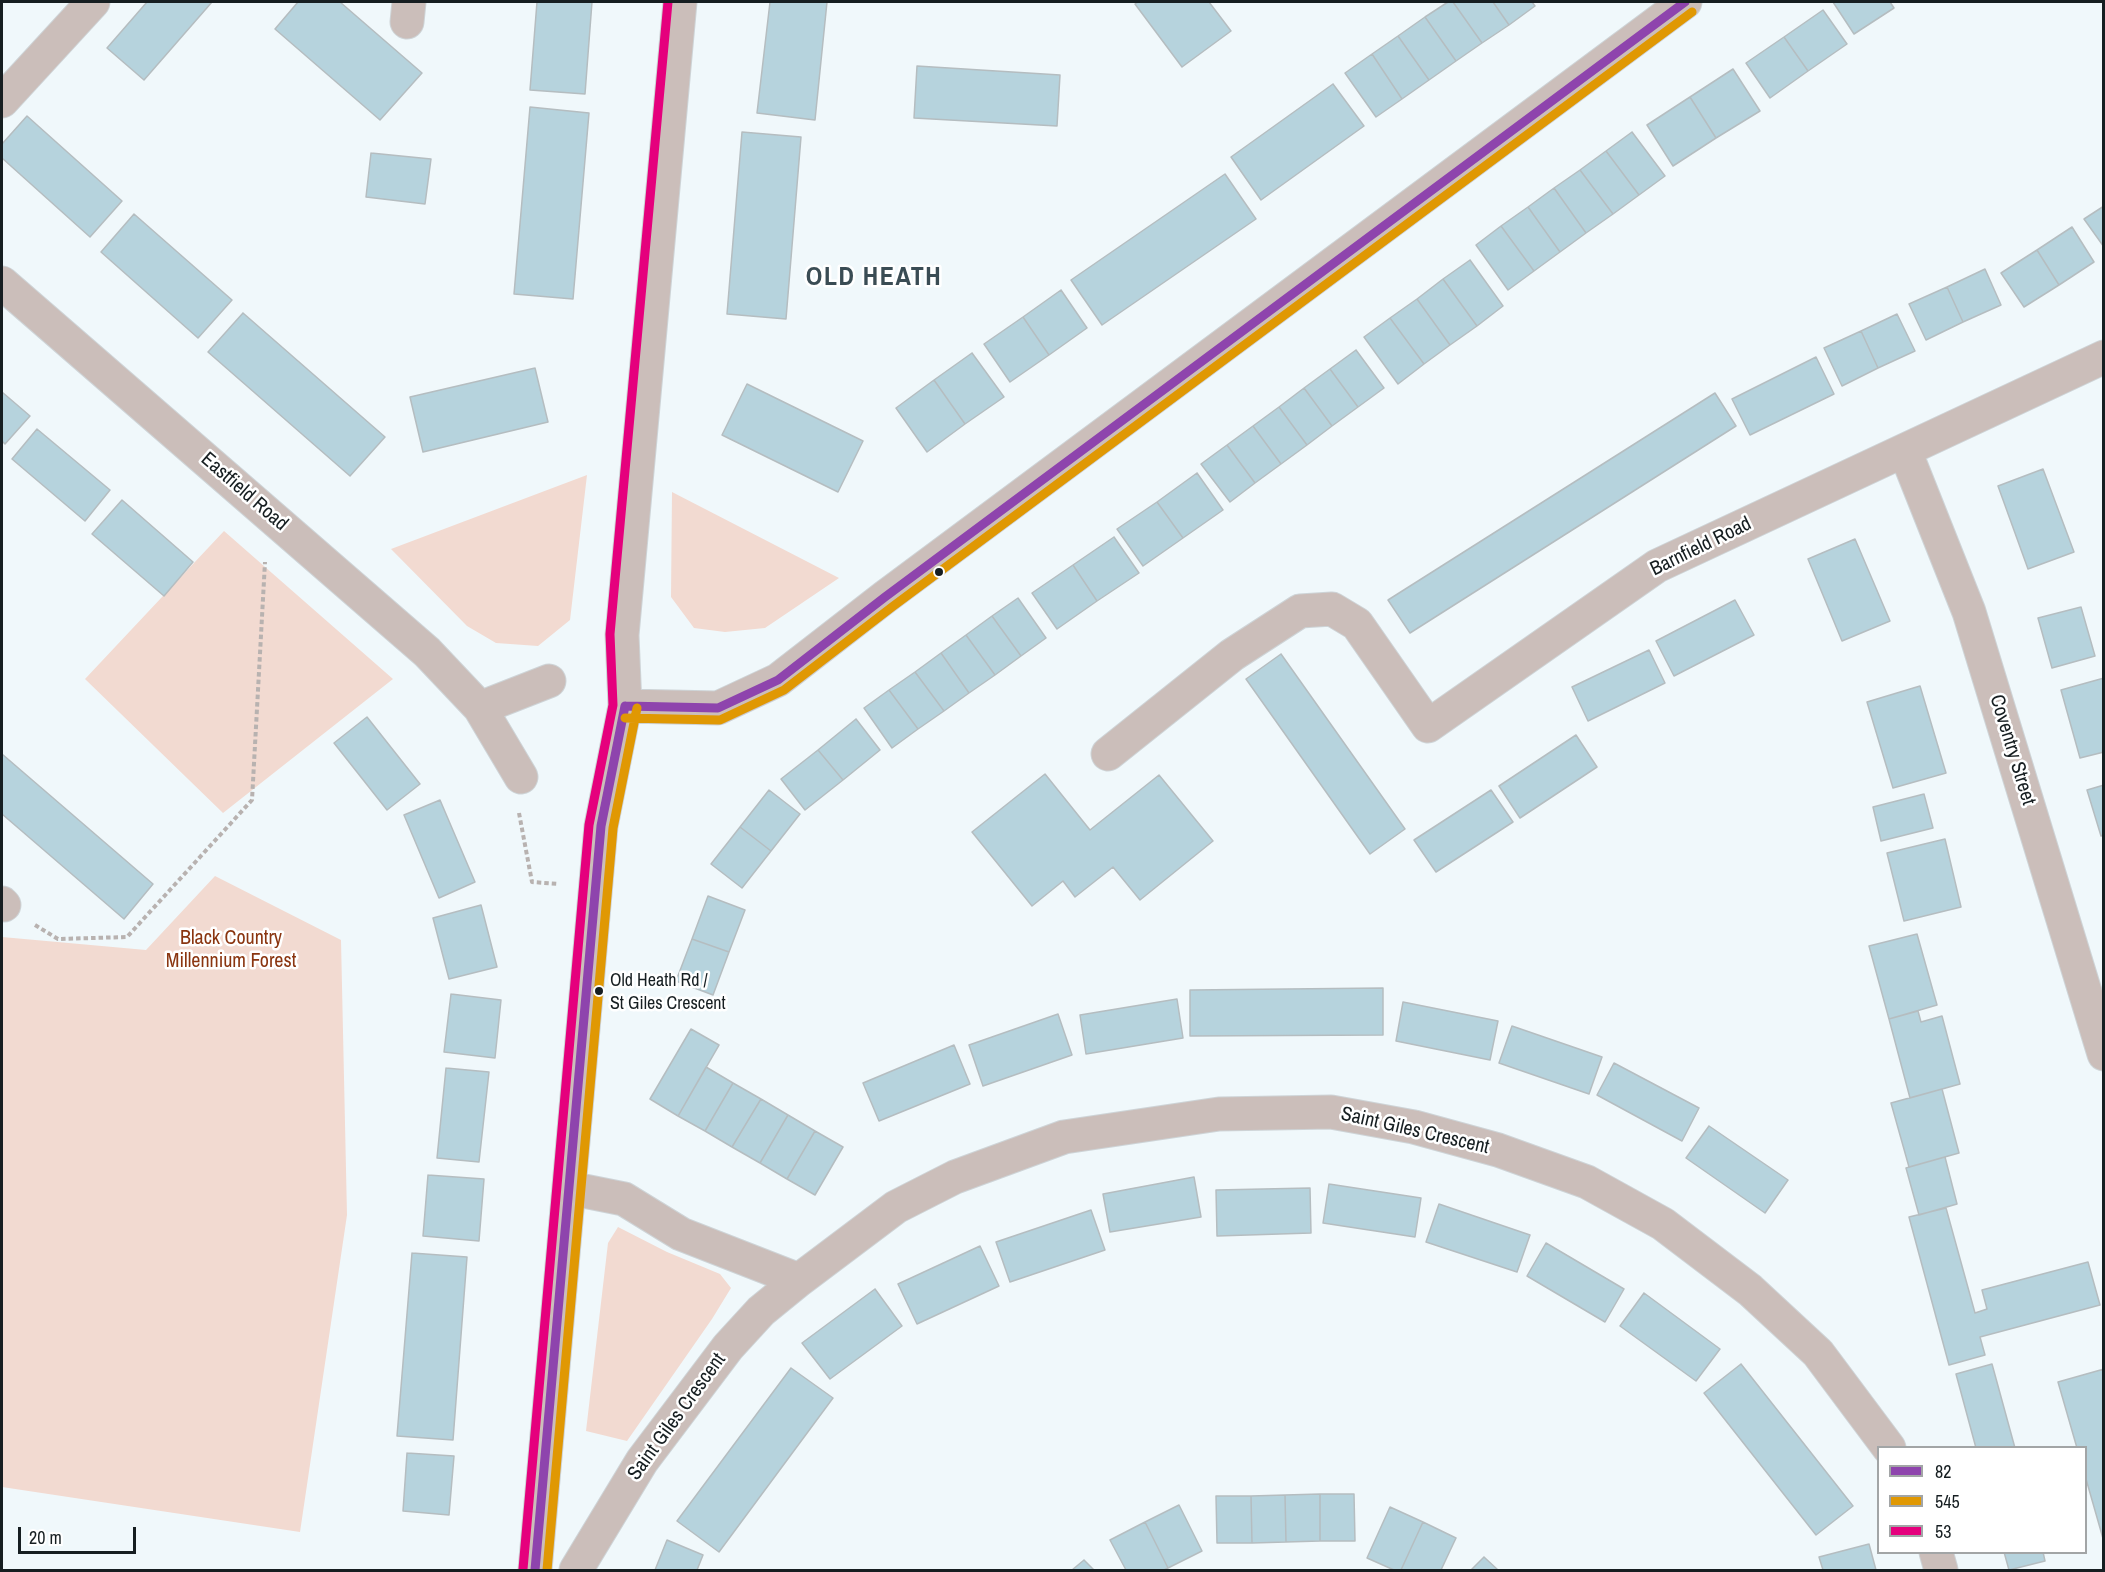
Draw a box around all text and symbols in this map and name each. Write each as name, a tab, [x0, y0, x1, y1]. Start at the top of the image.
district label: OLD HEATH	[806, 262, 942, 294]
street label: Eastfield Road	[196, 448, 292, 536]
street label: Barnfield Road	[1647, 512, 1755, 582]
unlabelled marker	[933, 566, 945, 578]
street label: Coventry Street	[1984, 692, 2040, 808]
park label: Black Country Millennium Forest	[166, 927, 296, 974]
place label: Old Heath Rd / St Giles Crescent	[610, 970, 726, 1012]
marker: Old Heath Rd / St Giles Crescent	[593, 985, 605, 997]
street label: Saint Giles Crescent	[1339, 1102, 1491, 1160]
street label: Saint Giles Crescent	[623, 1349, 731, 1485]
legend	[1877, 1446, 2087, 1554]
text: 82	[1935, 1459, 1951, 1484]
text: 545	[1935, 1489, 1960, 1514]
scale bar	[21, 1515, 140, 1553]
text: 53	[1935, 1519, 1951, 1544]
text: 20 m	[29, 1525, 62, 1550]

